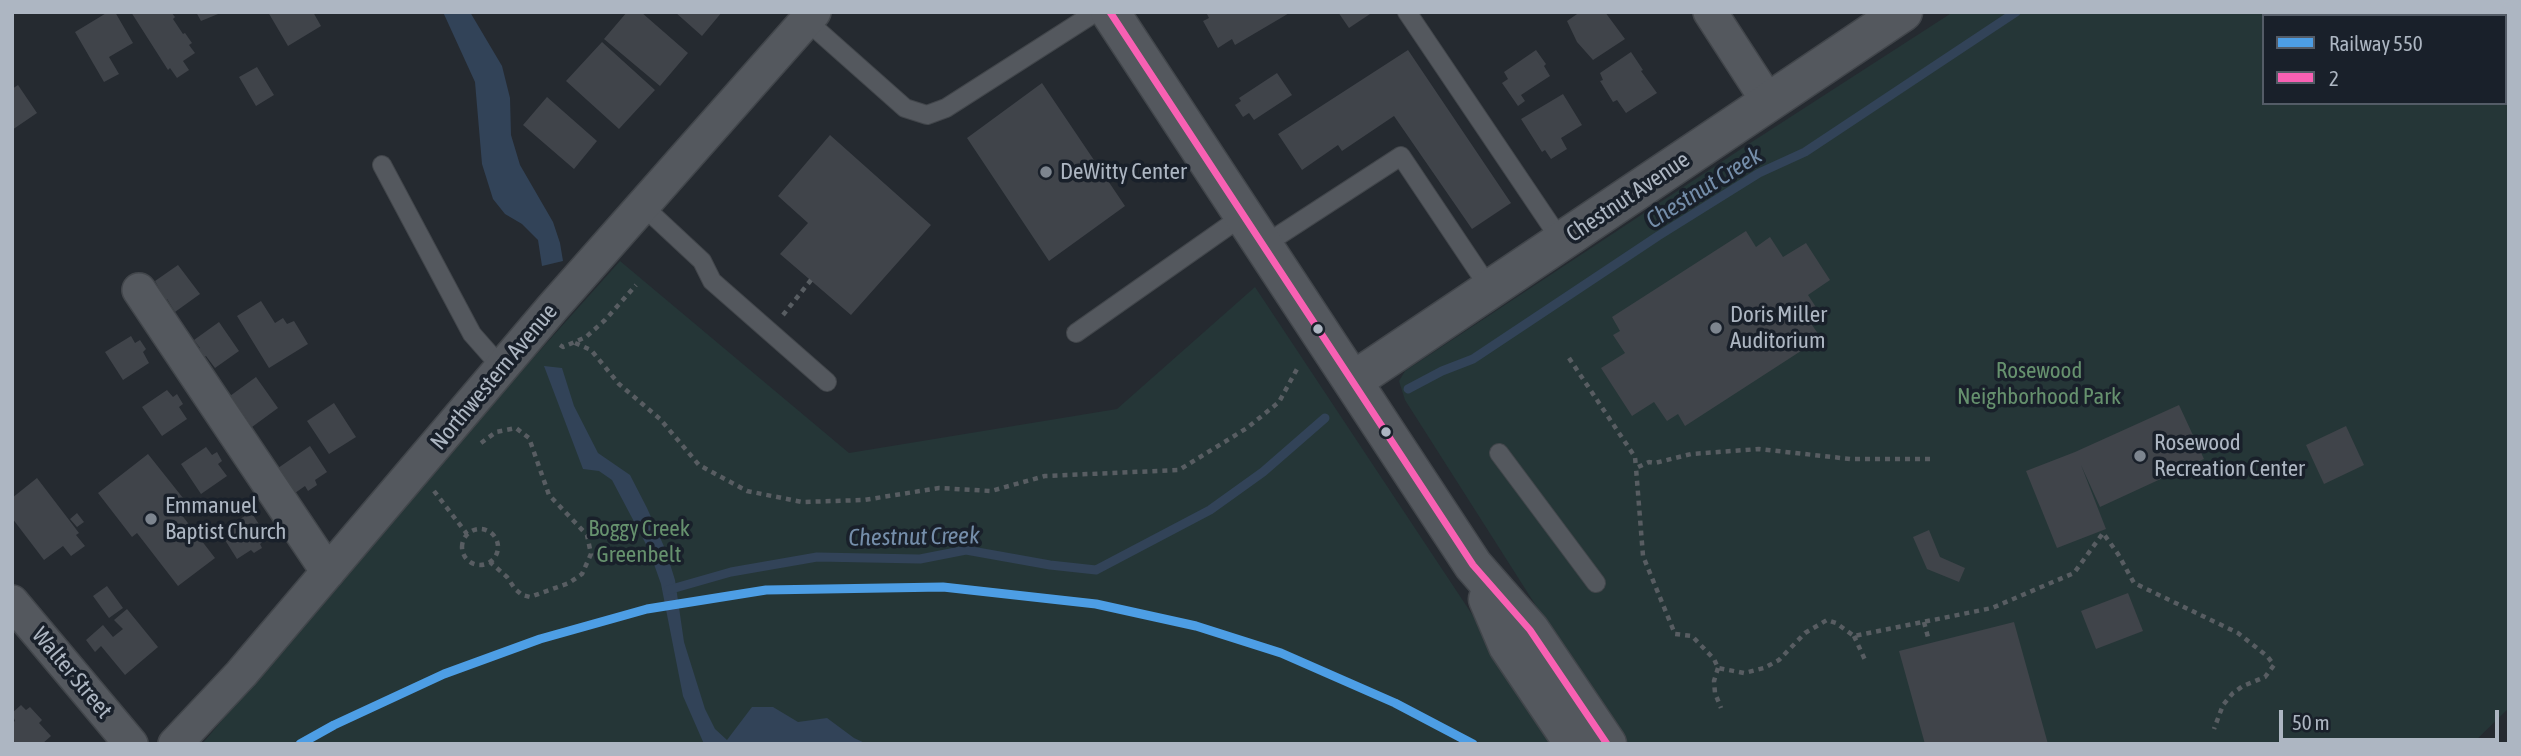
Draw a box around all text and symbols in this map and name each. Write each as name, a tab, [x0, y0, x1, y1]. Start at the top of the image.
legend	[2262, 14, 2507, 105]
text: Railway 550	[2329, 31, 2423, 55]
text: 2	[2329, 66, 2339, 90]
water label: Chestnut Creek	[1641, 141, 1767, 235]
street label: Chestnut Avenue	[1561, 146, 1695, 248]
place label: DeWitty Center	[1060, 158, 1187, 186]
marker: DeWitty Center	[1038, 164, 1054, 180]
street label: Northwestern Avenue	[425, 298, 563, 456]
place label: Doris Miller Auditorium	[1730, 301, 1827, 355]
marker: Doris Miller Auditorium	[1708, 320, 1724, 336]
unlabelled marker	[1311, 322, 1325, 336]
park label: Rosewood Neighborhood Park	[1957, 357, 2121, 411]
unlabelled marker	[1379, 425, 1393, 439]
place label: Rosewood Recreation Center	[2154, 429, 2305, 483]
marker: Rosewood Recreation Center	[2132, 448, 2148, 464]
place label: Emmanuel Baptist Church	[165, 492, 286, 546]
marker: Emmanuel Baptist Church	[143, 511, 159, 527]
park label: Boggy Creek Greenbelt	[588, 515, 690, 569]
water label: Chestnut Creek	[848, 521, 980, 553]
street label: Walter Street	[26, 622, 118, 724]
scale bar	[2283, 696, 2504, 740]
text: 50 m	[2292, 710, 2330, 734]

